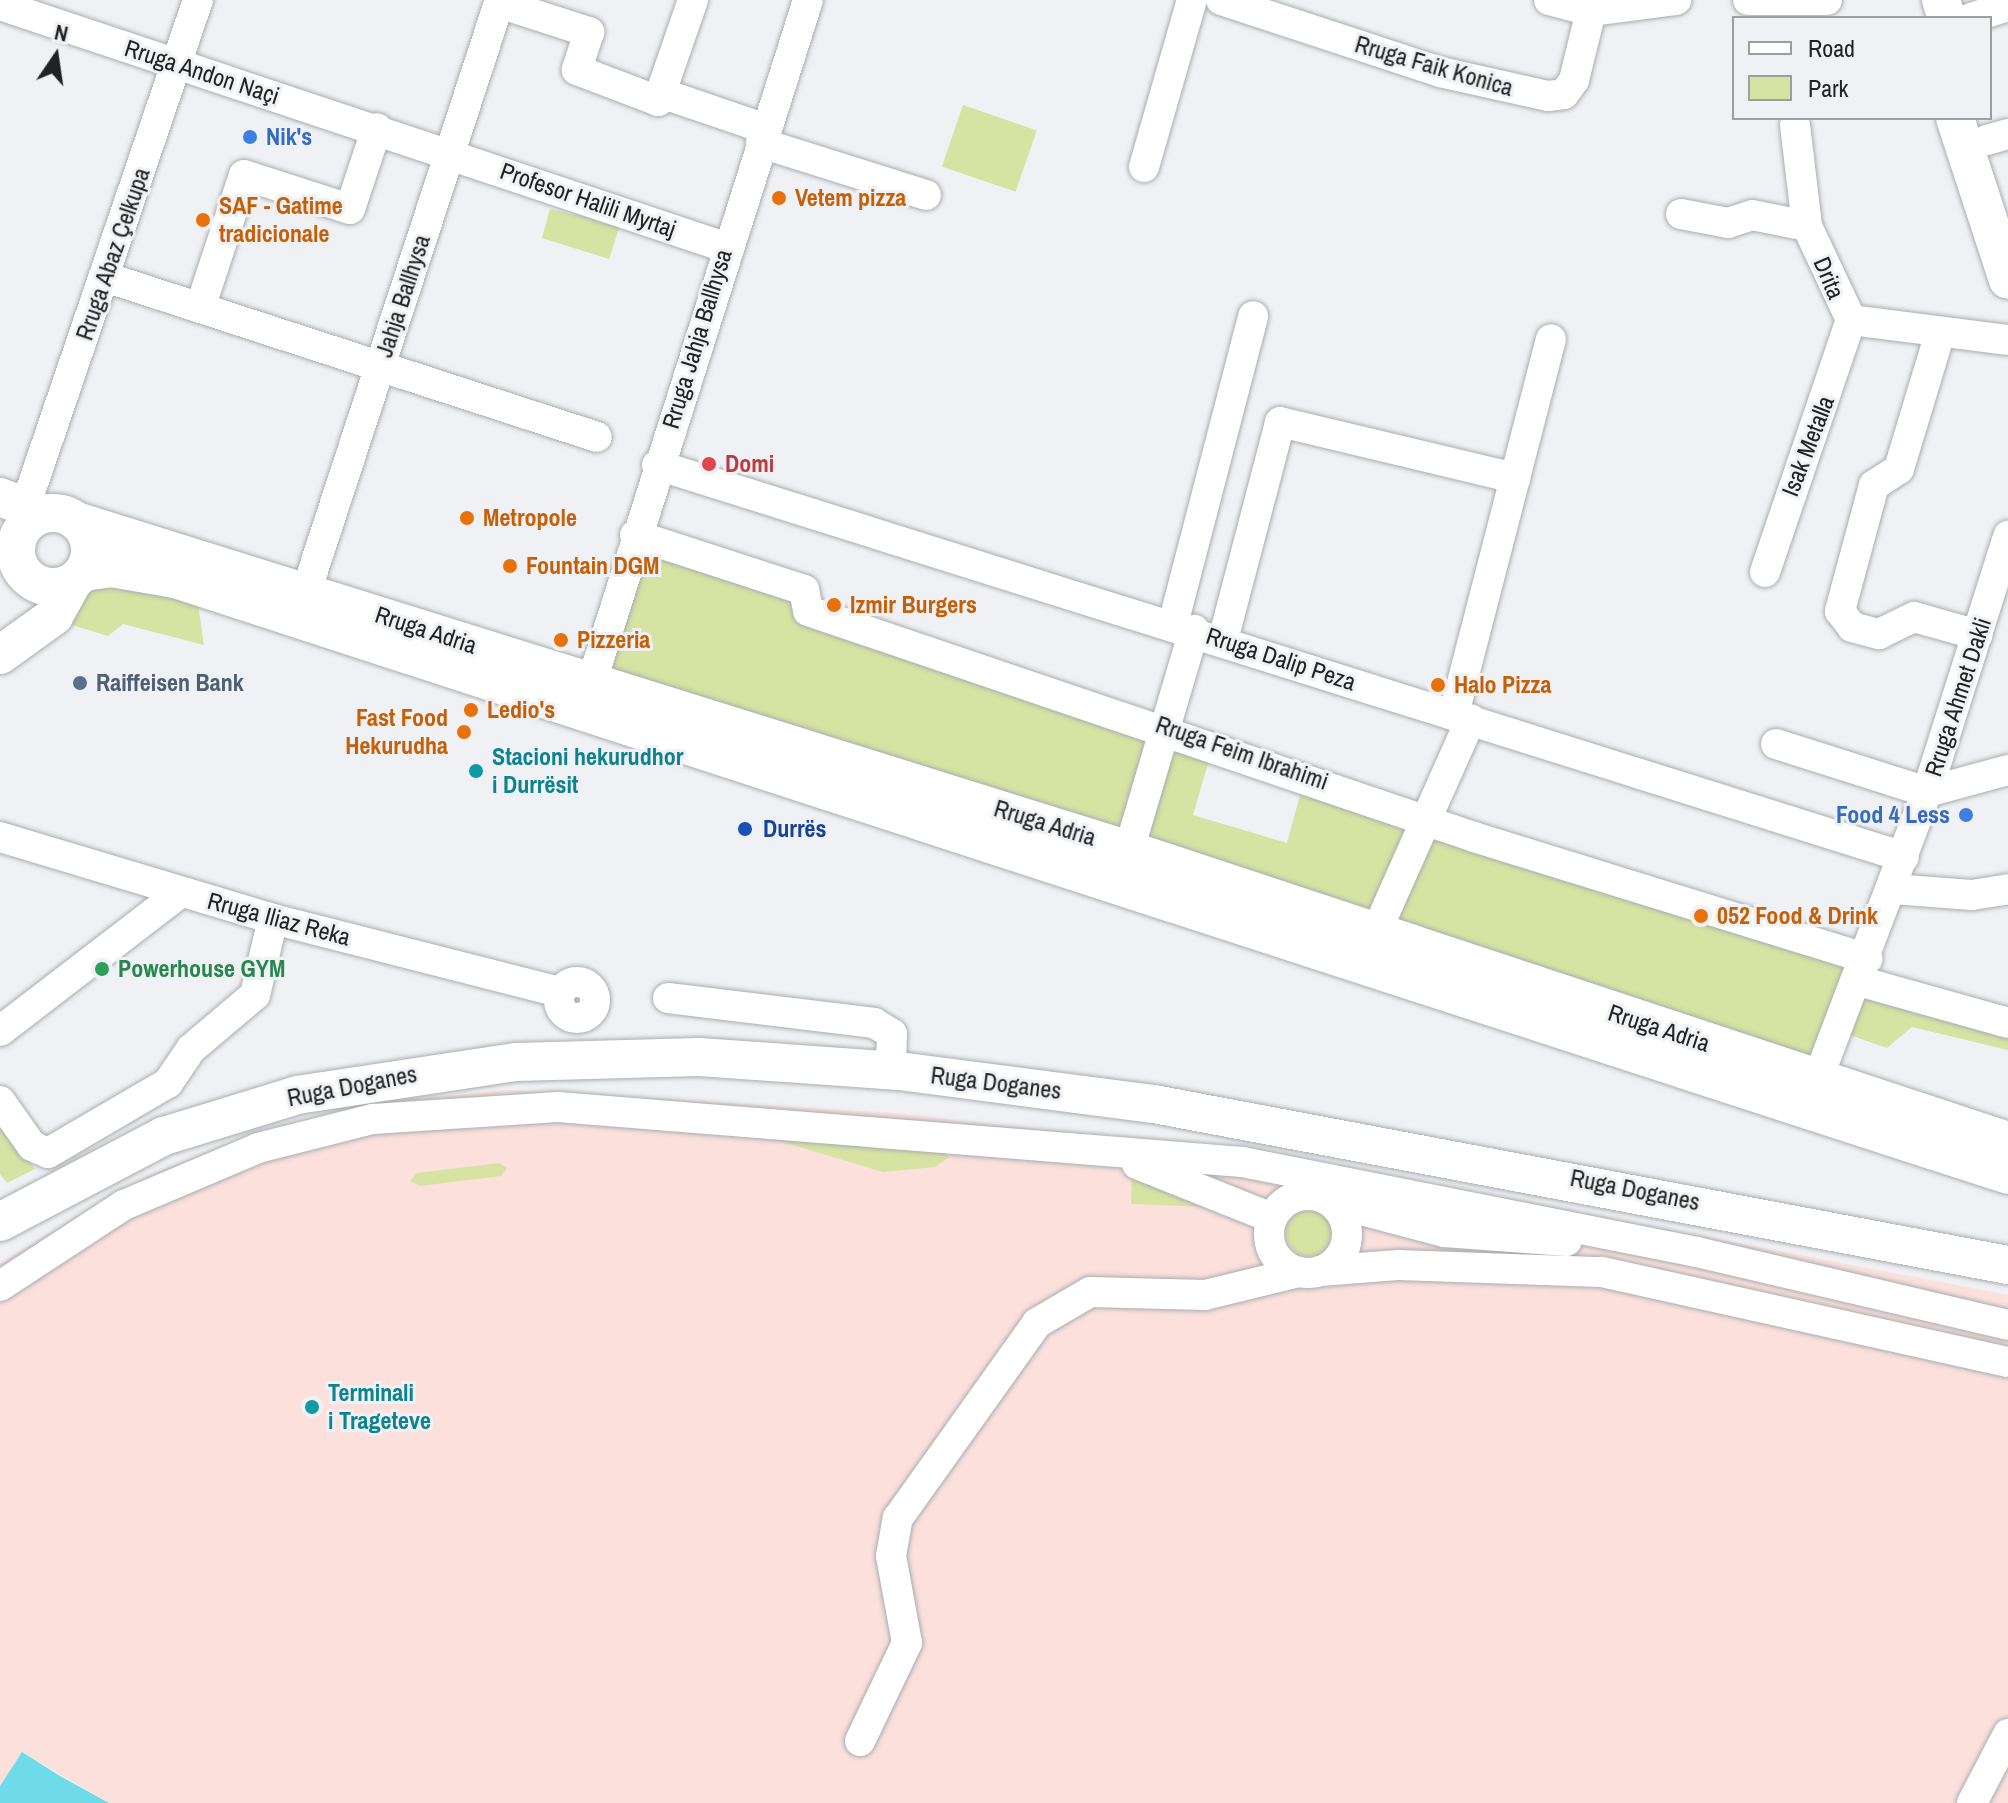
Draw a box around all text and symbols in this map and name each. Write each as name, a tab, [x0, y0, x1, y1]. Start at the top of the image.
north arrow	[16, 16, 96, 96]
legend	[1732, 16, 1992, 120]
text: N	[52, 17, 71, 49]
street label: Rruga Faik Konica	[1352, 30, 1516, 102]
text: Road	[1808, 32, 1855, 64]
street label: Rruga Andon Naçi	[121, 33, 283, 111]
text: Park	[1808, 72, 1848, 104]
place label: Nik's	[266, 123, 312, 151]
marker: Nik's	[241, 128, 259, 146]
street label: Profesor Halili Myrtaj	[496, 156, 680, 244]
street label: Rruga Abaz Çelkupa	[70, 163, 156, 345]
place label: Vetem pizza	[795, 184, 906, 212]
marker: Vetem pizza	[770, 189, 788, 207]
place label: SAF - Gatime tradicionale	[219, 192, 343, 248]
marker: SAF - Gatime tradicionale	[194, 211, 212, 229]
street label: Jahja Ballhysa	[370, 231, 436, 361]
street label: Rruga Jahja Ballhysa	[656, 246, 738, 432]
street label: Drita	[1807, 253, 1851, 303]
street label: Isak Metalla	[1776, 392, 1840, 500]
place label: Domi	[725, 450, 774, 478]
marker: Domi	[700, 455, 718, 473]
place label: Metropole	[483, 504, 577, 532]
marker: Metropole	[458, 509, 476, 527]
place label: Fountain DGM	[526, 552, 660, 580]
marker: Fountain DGM	[501, 557, 519, 575]
place label: Izmir Burgers	[850, 591, 977, 619]
marker: Izmir Burgers	[825, 596, 843, 614]
street label: Rruga Adria	[371, 600, 481, 660]
street label: Rruga Ahmet Dakli	[1919, 613, 1997, 781]
street label: Rruga Dalip Peza	[1203, 621, 1359, 697]
place label: Pizzeria	[577, 626, 650, 654]
marker: Pizzeria	[552, 631, 570, 649]
place label: Raiffeisen Bank	[96, 669, 244, 697]
place label: Halo Pizza	[1454, 671, 1551, 699]
marker: Raiffeisen Bank	[71, 674, 89, 692]
marker: Halo Pizza	[1429, 676, 1447, 694]
place label: Ledio's	[487, 696, 555, 724]
marker: Ledio's	[462, 701, 480, 719]
place label: Fast Food Hekurudha	[345, 704, 448, 760]
street label: Rruga Feim Ibrahimi	[1152, 710, 1332, 796]
marker: Fast Food Hekurudha	[455, 723, 473, 741]
place label: Stacioni hekurudhor i Durrësit	[492, 743, 683, 799]
marker: Stacioni hekurudhor i Durrësit	[467, 762, 485, 780]
street label: Rruga Adria	[990, 794, 1100, 852]
place label: Food 4 Less	[1836, 801, 1950, 829]
marker: Food 4 Less	[1957, 806, 1975, 824]
place label: Durrës	[763, 815, 826, 843]
marker: Durrës	[734, 818, 756, 840]
street label: Rruga Iliaz Reka	[204, 886, 354, 952]
place label: 052 Food & Drink	[1717, 902, 1878, 930]
marker: 052 Food & Drink	[1692, 907, 1710, 925]
place label: Powerhouse GYM	[118, 955, 285, 983]
marker: Powerhouse GYM	[93, 960, 111, 978]
street label: Rruga Adria	[1604, 998, 1714, 1058]
street label: Ruga Doganes	[285, 1059, 419, 1113]
street label: Ruga Doganes	[929, 1061, 1063, 1105]
street label: Ruga Doganes	[1568, 1163, 1702, 1217]
place label: Terminali i Trageteve	[328, 1379, 431, 1435]
marker: Terminali i Trageteve	[303, 1398, 321, 1416]

